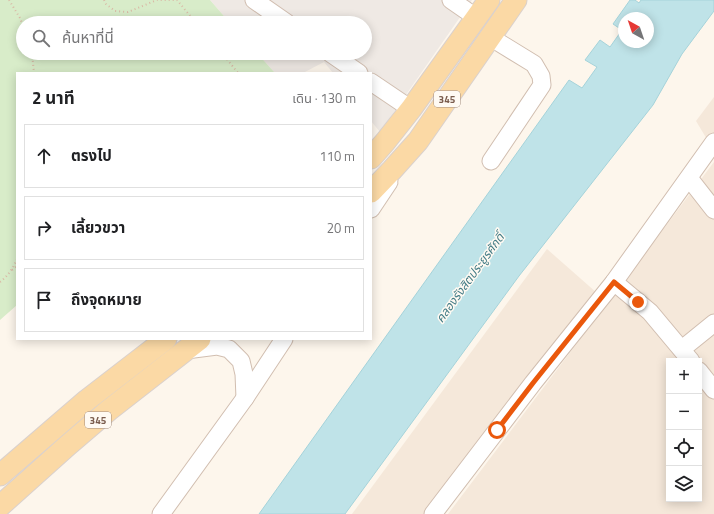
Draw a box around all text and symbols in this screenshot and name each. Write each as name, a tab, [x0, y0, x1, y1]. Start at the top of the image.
north arrow	[618, 12, 654, 48]
search box	[16, 16, 372, 60]
text: ค้นหาที่นี่	[62, 26, 114, 49]
icon: search	[30, 27, 52, 49]
text: 2 นาที	[32, 85, 75, 111]
text: เดิน · 130 m	[292, 88, 356, 108]
road number: 345	[434, 91, 460, 107]
text: ตรงไป	[71, 144, 112, 167]
icon: ahead	[33, 145, 55, 167]
text: 110 m	[319, 146, 355, 166]
text: เลี้ยวขวา	[71, 216, 125, 239]
icon: right	[33, 217, 55, 239]
text: 20 m	[327, 218, 355, 238]
water label: คลองรังสิตประยูรศักดิ์	[431, 227, 510, 326]
text: ถึงจุดหมาย	[71, 288, 142, 311]
icon: arrive	[33, 289, 55, 311]
route end	[629, 293, 647, 311]
map controls	[666, 358, 702, 502]
button: +	[666, 358, 702, 394]
button: −	[666, 394, 702, 430]
road number: 345	[85, 412, 111, 428]
route start	[488, 421, 506, 439]
button: locate	[666, 430, 702, 466]
button: layers	[666, 466, 702, 502]

